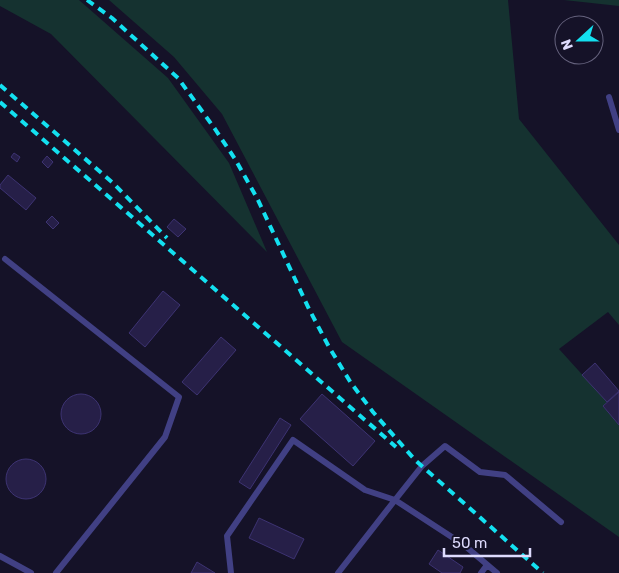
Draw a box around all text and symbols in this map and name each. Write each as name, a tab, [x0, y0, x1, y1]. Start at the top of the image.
north arrow	[554, 15, 604, 65]
text: N	[558, 37, 577, 52]
scale bar	[444, 526, 530, 558]
text: 50 m	[452, 534, 487, 552]

